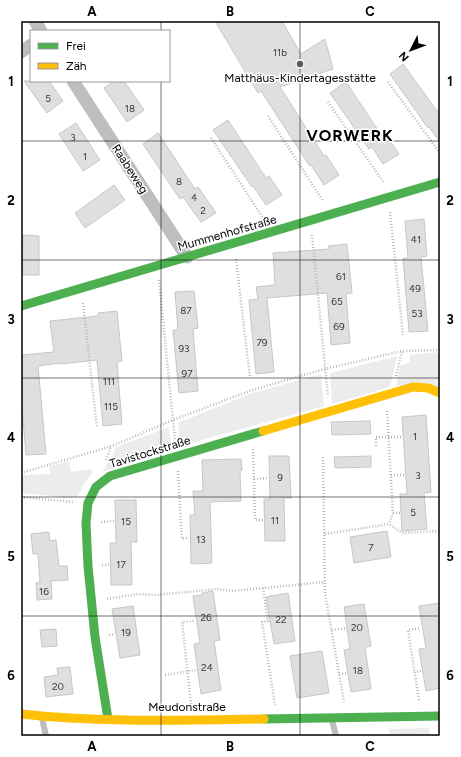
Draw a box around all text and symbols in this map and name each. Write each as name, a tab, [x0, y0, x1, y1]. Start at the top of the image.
text: A	[87, 4, 97, 19]
text: B	[226, 4, 234, 19]
text: C	[365, 4, 375, 19]
legend	[30, 30, 170, 82]
north arrow	[391, 30, 431, 70]
text: Frei	[66, 39, 86, 53]
house number: 11b	[273, 46, 287, 59]
text: N	[396, 49, 412, 64]
text: Zäh	[66, 59, 87, 73]
marker: Matthäus-Kindertagesstätte	[295, 59, 305, 69]
place label: Matthäus-Kindertagesstätte	[224, 71, 376, 85]
text: 1	[8, 74, 14, 89]
text: 1	[447, 74, 453, 89]
house number: 5	[45, 92, 51, 105]
house number: 18	[125, 102, 135, 115]
district label: VORWERK	[306, 126, 394, 145]
house number: 3	[70, 131, 76, 144]
street label: Raabeweg	[109, 142, 151, 196]
house number: 1	[83, 150, 87, 163]
house number: 8	[176, 175, 182, 188]
house number: 4	[191, 191, 197, 204]
text: 2	[7, 193, 15, 208]
text: 2	[446, 193, 454, 208]
house number: 2	[200, 204, 206, 217]
street label: Mummenhofstraße	[176, 212, 278, 254]
house number: 41	[411, 233, 421, 246]
house number: 61	[336, 270, 346, 283]
house number: 49	[409, 282, 421, 295]
house number: 65	[331, 295, 343, 308]
house number: 87	[180, 304, 192, 317]
house number: 53	[411, 307, 423, 320]
text: 3	[7, 312, 15, 327]
text: 3	[446, 312, 454, 327]
house number: 69	[333, 320, 345, 333]
house number: 79	[256, 336, 268, 349]
house number: 93	[178, 342, 190, 355]
house number: 97	[181, 367, 193, 380]
house number: 111	[103, 375, 115, 388]
house number: 115	[104, 400, 118, 413]
text: 4	[7, 430, 15, 445]
house number: 1	[413, 430, 417, 443]
text: 4	[446, 430, 454, 445]
street label: Tavistockstraße	[108, 433, 193, 471]
house number: 3	[415, 469, 421, 482]
house number: 9	[277, 471, 283, 484]
house number: 5	[410, 506, 416, 519]
house number: 11	[271, 514, 279, 527]
house number: 15	[121, 515, 131, 528]
house number: 13	[196, 533, 206, 546]
house number: 7	[368, 541, 374, 554]
text: 5	[7, 549, 15, 564]
text: 5	[446, 549, 454, 564]
house number: 17	[116, 558, 126, 571]
house number: 16	[39, 585, 49, 598]
house number: 26	[200, 611, 212, 624]
house number: 22	[275, 613, 287, 626]
house number: 20	[351, 621, 363, 634]
house number: 19	[121, 626, 131, 639]
house number: 24	[201, 661, 213, 674]
house number: 18	[353, 664, 363, 677]
text: 6	[7, 668, 15, 683]
text: 6	[446, 668, 454, 683]
house number: 20	[52, 680, 64, 693]
street label: Meudonstraße	[148, 700, 226, 714]
text: A	[87, 739, 97, 754]
text: B	[226, 739, 234, 754]
text: C	[365, 739, 375, 754]

